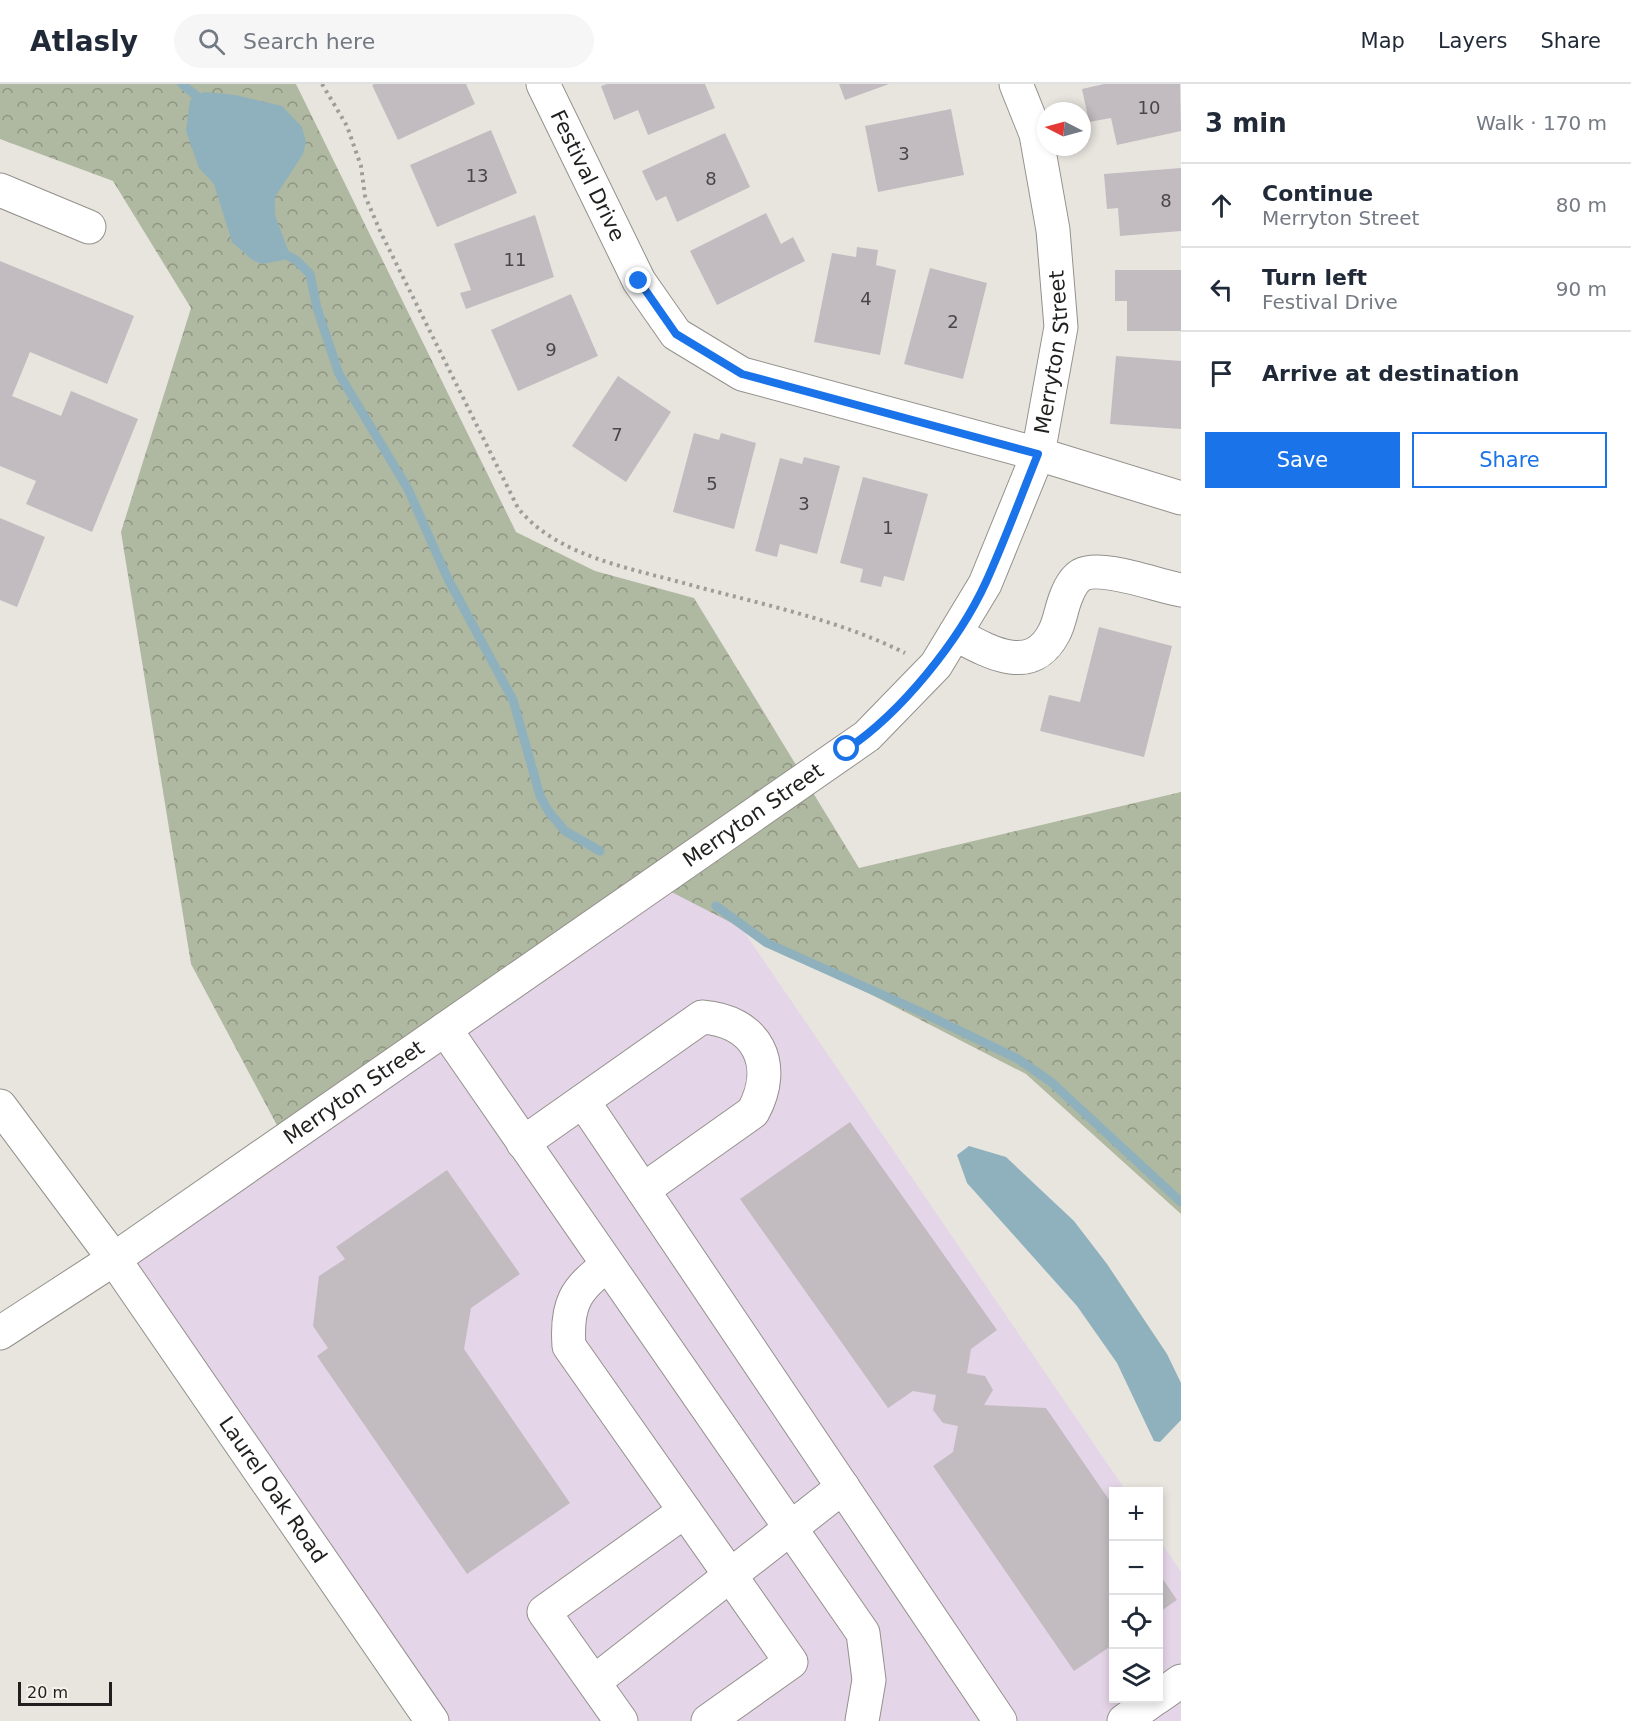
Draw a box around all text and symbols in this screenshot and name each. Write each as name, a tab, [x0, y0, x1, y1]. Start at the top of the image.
search box	[174, 14, 594, 68]
text: Atlasly	[30, 25, 138, 58]
icon: search	[195, 25, 228, 58]
text: Search here	[243, 29, 375, 54]
text: Map	[1361, 29, 1405, 53]
text: Layers	[1438, 29, 1507, 53]
text: Share	[1540, 29, 1601, 53]
house number: 10	[1138, 97, 1160, 118]
north arrow	[1037, 102, 1091, 156]
street label: Festival Drive	[546, 106, 630, 245]
text: 3 min	[1205, 108, 1287, 138]
text: Walk · 170 m	[1476, 111, 1607, 135]
house number: 3	[898, 143, 910, 164]
house number: 13	[466, 165, 488, 186]
house number: 8	[705, 168, 717, 189]
text: Continue	[1262, 181, 1373, 206]
icon: ahead	[1205, 189, 1238, 222]
house number: 8	[1160, 190, 1172, 211]
text: 80 m	[1556, 193, 1607, 217]
text: Merryton Street	[1262, 206, 1419, 230]
house number: 11	[504, 249, 526, 270]
text: Turn left	[1262, 265, 1367, 290]
route end	[625, 267, 651, 293]
street label: Merryton Street	[1030, 269, 1074, 436]
icon: left	[1205, 273, 1238, 306]
text: 90 m	[1556, 277, 1607, 301]
house number: 4	[860, 288, 872, 309]
text: Festival Drive	[1262, 290, 1398, 314]
house number: 2	[947, 311, 959, 332]
house number: 9	[545, 339, 557, 360]
icon: arrive	[1205, 357, 1238, 390]
text: Arrive at destination	[1262, 361, 1519, 386]
house number: 7	[611, 424, 623, 445]
button: Save	[1205, 432, 1400, 488]
button: Share	[1412, 432, 1607, 488]
house number: 5	[706, 473, 718, 494]
house number: 3	[798, 493, 810, 514]
house number: 1	[882, 517, 894, 538]
route start	[833, 735, 859, 761]
street label: Merryton Street	[678, 758, 828, 872]
street label: Merryton Street	[279, 1035, 429, 1149]
street label: Laurel Oak Road	[214, 1412, 332, 1568]
map controls	[1109, 1487, 1163, 1703]
button: +	[1109, 1487, 1163, 1541]
button: −	[1109, 1541, 1163, 1595]
button: locate	[1109, 1595, 1163, 1649]
button: layers	[1109, 1649, 1163, 1703]
scale bar	[18, 1679, 112, 1706]
text: 20 m	[27, 1683, 68, 1702]

